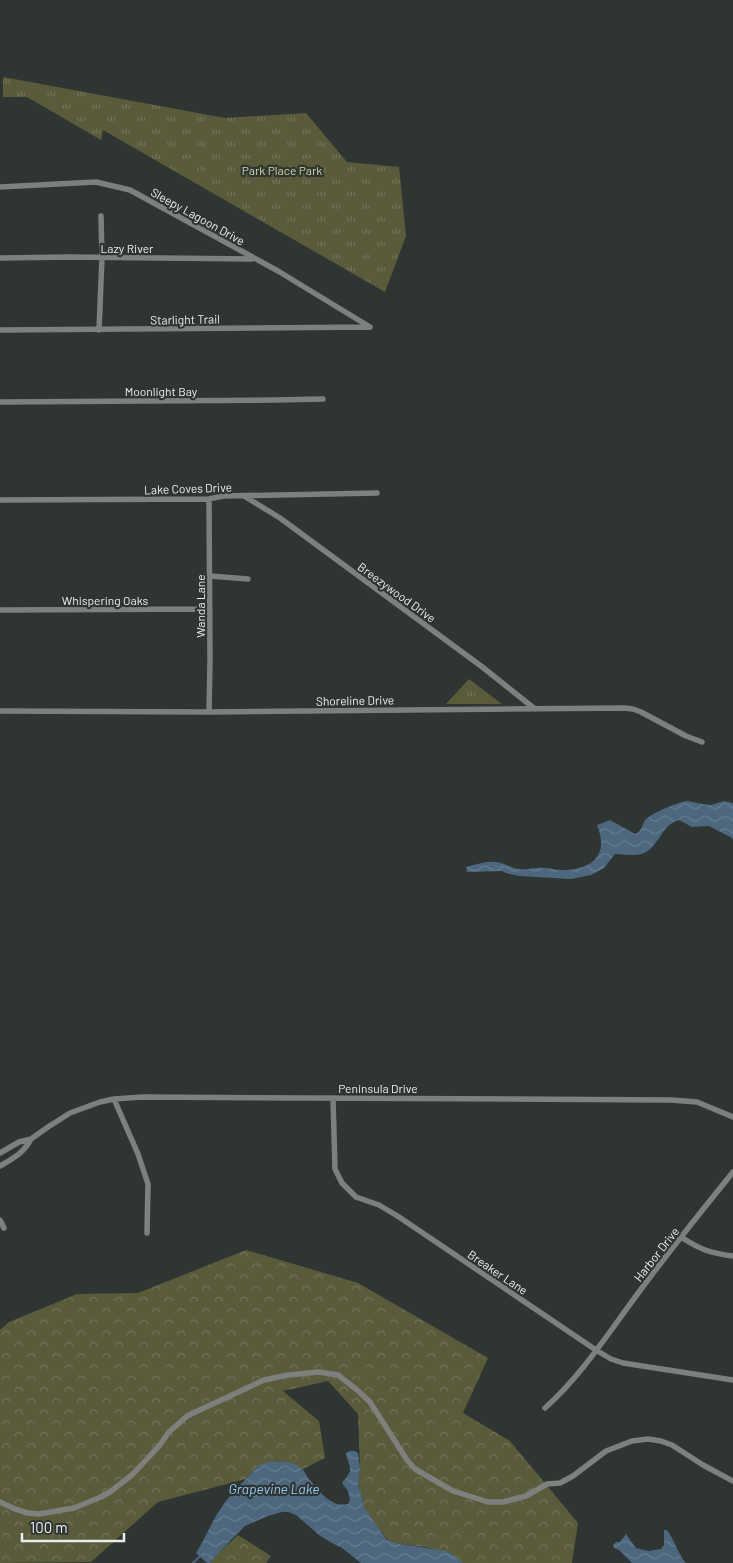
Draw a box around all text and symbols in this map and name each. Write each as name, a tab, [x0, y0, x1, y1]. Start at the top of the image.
park label: Park Place Park	[242, 163, 322, 177]
street label: Sleepy Lagoon Drive	[149, 184, 247, 248]
street label: Lazy River	[101, 241, 154, 255]
street label: Starlight Trail	[150, 311, 220, 327]
street label: Moonlight Bay	[125, 384, 198, 398]
street label: Lake Coves Drive	[144, 479, 232, 497]
street label: Breezywood Drive	[355, 559, 439, 625]
street label: Wanda Lane	[193, 574, 207, 638]
street label: Whispering Oaks	[62, 593, 149, 607]
street label: Shoreline Drive	[316, 692, 394, 708]
street label: Peninsula Drive	[338, 1081, 418, 1095]
street label: Harbor Drive	[631, 1224, 681, 1284]
street label: Breaker Lane	[465, 1247, 531, 1297]
water label: Grapevine Lake	[229, 1480, 320, 1497]
scale bar	[22, 1510, 125, 1542]
text: 100 m	[30, 1518, 68, 1536]

